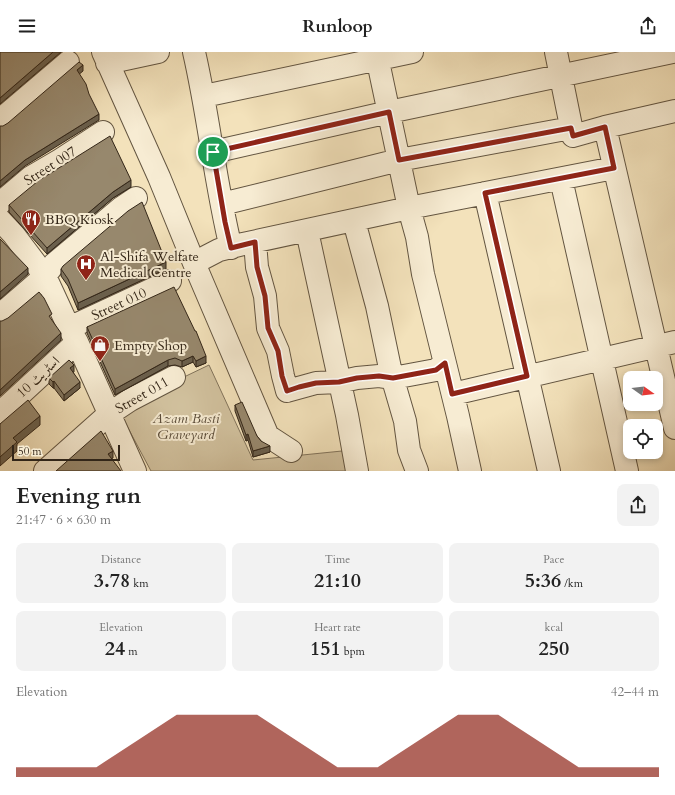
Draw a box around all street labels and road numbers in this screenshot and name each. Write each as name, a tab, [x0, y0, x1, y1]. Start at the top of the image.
street label: Street 007	[20, 142, 80, 190]
street label: Street 010	[88, 283, 150, 325]
street label: اسٹریٹ 10	[12, 352, 64, 402]
street label: Street 011	[112, 372, 172, 418]

